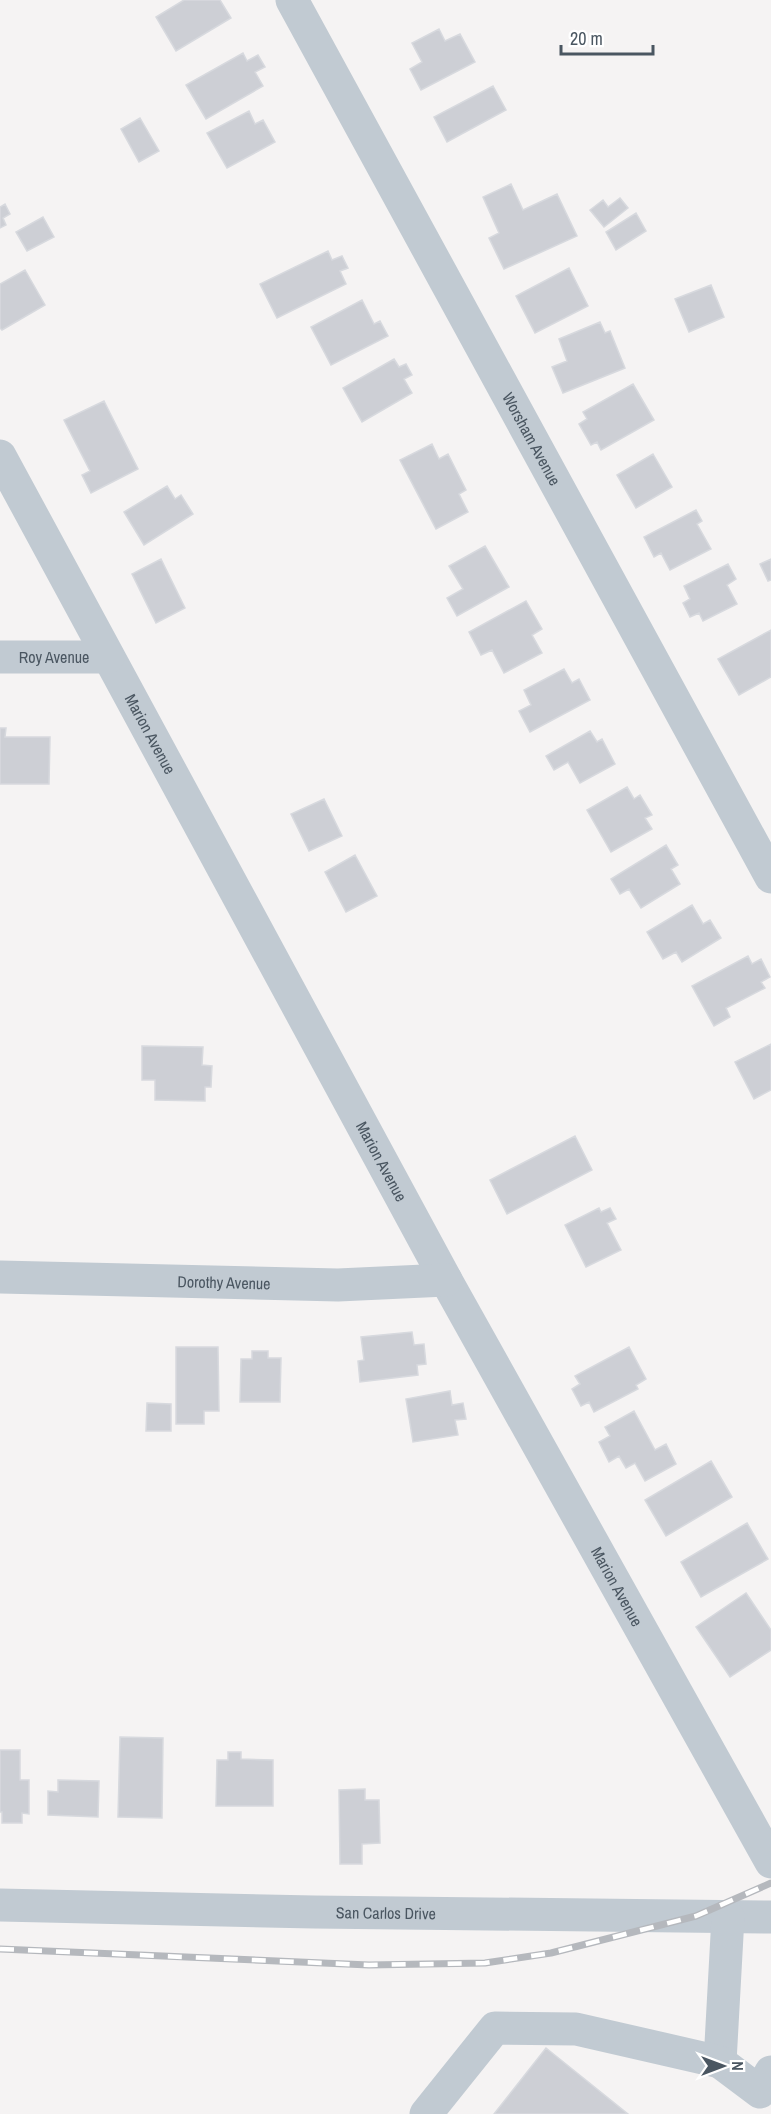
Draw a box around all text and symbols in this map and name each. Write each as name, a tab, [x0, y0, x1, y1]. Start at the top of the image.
scale bar	[561, 18, 652, 56]
text: 20 m	[570, 26, 603, 51]
street label: Worsham Avenue	[497, 388, 566, 489]
street label: Roy Avenue	[19, 646, 89, 668]
street label: Marion Avenue	[120, 690, 181, 778]
street label: Marion Avenue	[351, 1117, 412, 1205]
street label: Dorothy Avenue	[177, 1270, 271, 1294]
street label: Marion Avenue	[586, 1543, 648, 1630]
street label: San Carlos Drive	[336, 1901, 436, 1924]
north arrow	[693, 2036, 753, 2096]
text: N	[727, 2061, 749, 2071]

